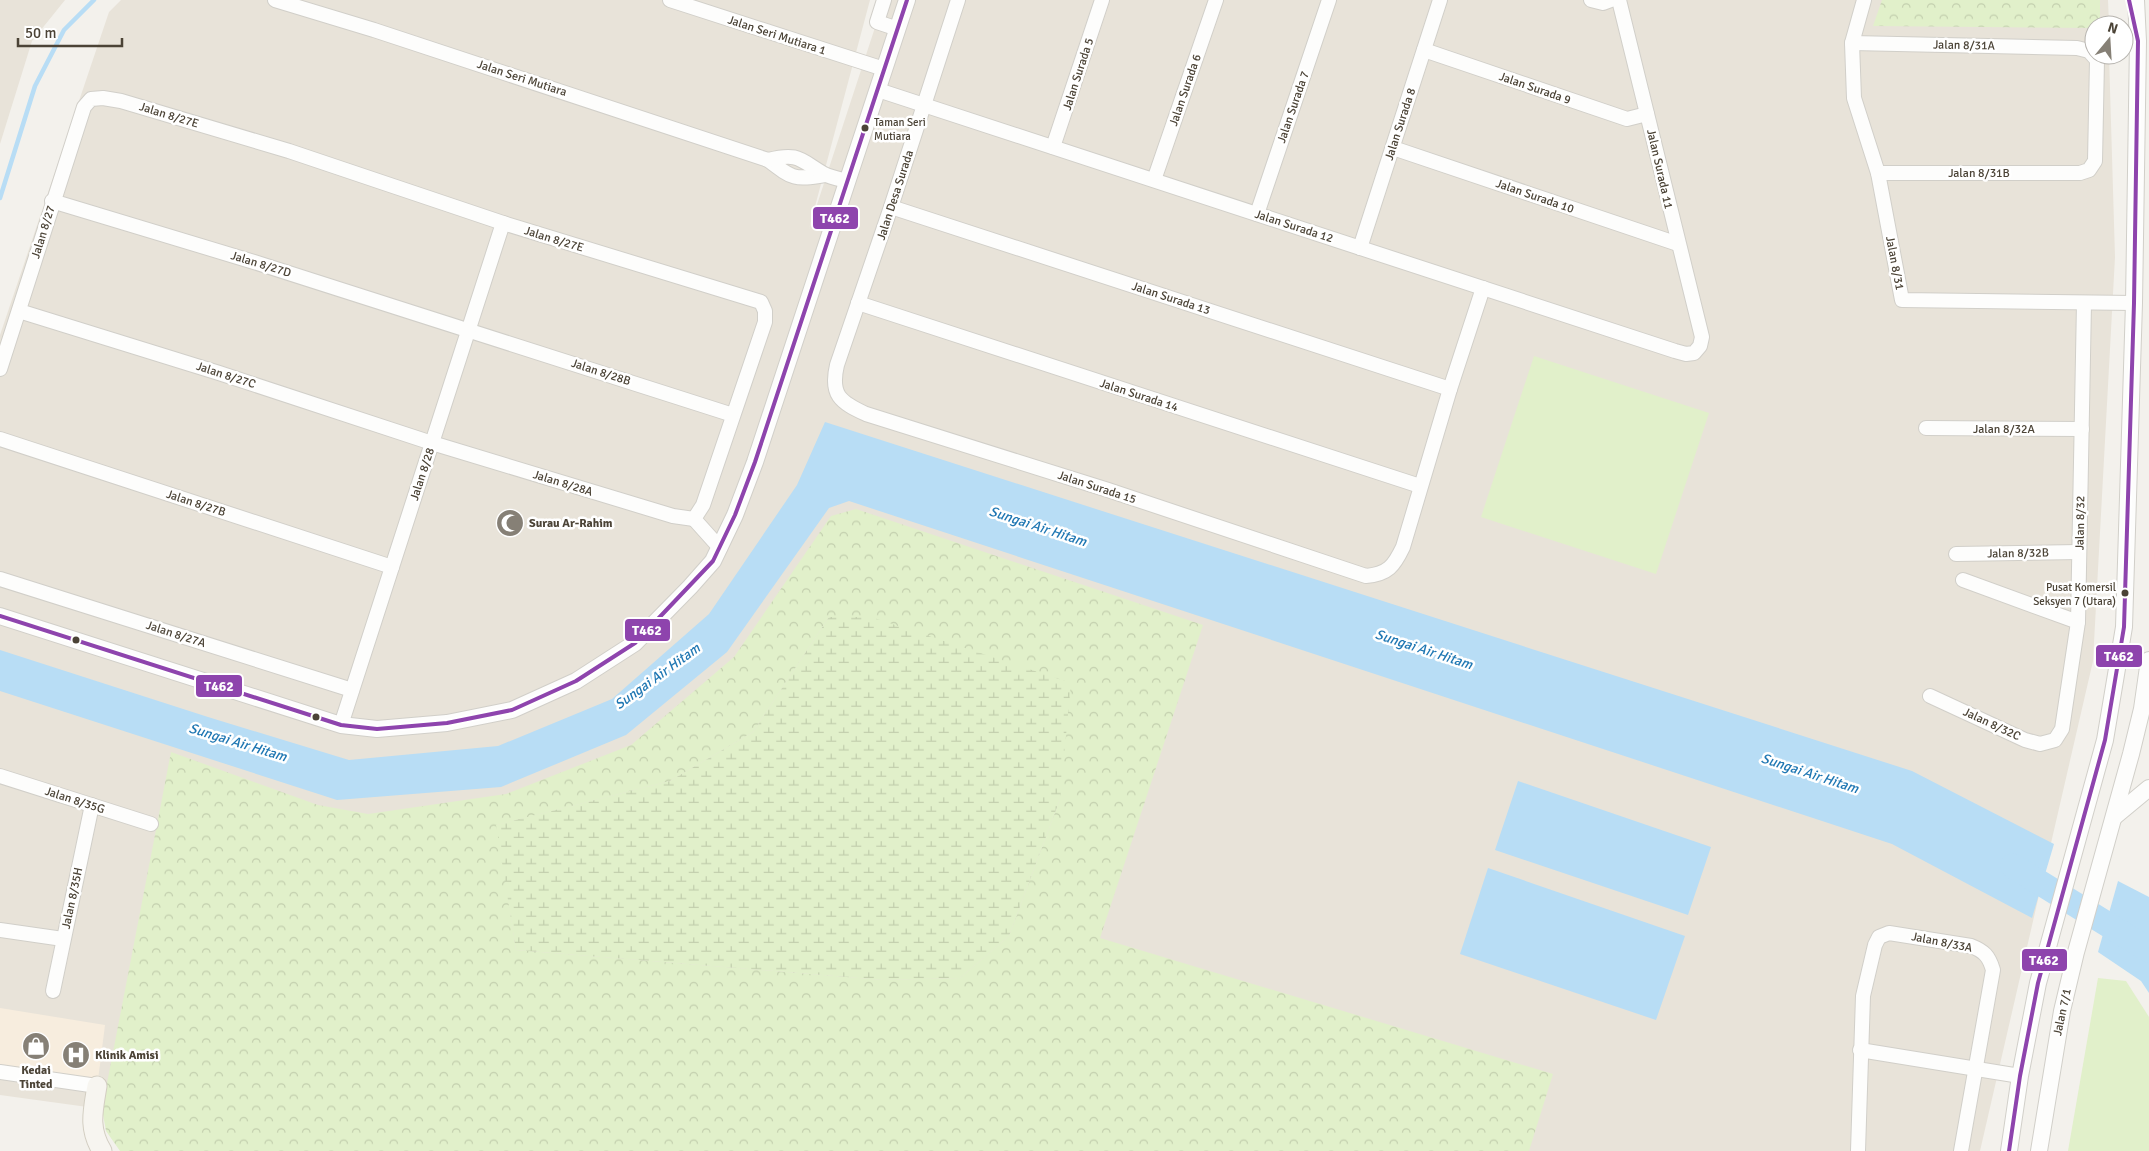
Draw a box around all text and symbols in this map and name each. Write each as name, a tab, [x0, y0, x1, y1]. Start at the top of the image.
street label: Jalan Seri Mutiara 1	[726, 12, 828, 58]
scale bar	[18, 15, 121, 47]
north arrow	[2084, 15, 2134, 65]
text: N	[2106, 19, 2120, 38]
text: 50 m	[25, 24, 56, 42]
street label: Jalan Surada 5	[1060, 36, 1097, 112]
street label: Jalan 8/31A	[1933, 37, 1996, 54]
street label: Jalan Surada 6	[1166, 52, 1205, 128]
street label: Jalan Seri Mutiara	[475, 57, 569, 100]
street label: Jalan Surada 7	[1274, 69, 1313, 145]
street label: Jalan Surada 9	[1497, 69, 1573, 108]
street label: Jalan Surada 8	[1382, 86, 1419, 162]
street label: Jalan 8/27E	[137, 99, 201, 132]
place label: Taman Seri Mutiara	[874, 116, 926, 143]
marker: Taman Seri Mutiara	[860, 123, 870, 133]
street label: Jalan Surada 11	[1643, 128, 1676, 211]
street label: Jalan Desa Surada	[874, 148, 917, 242]
street label: Jalan 8/31B	[1948, 166, 2010, 181]
street label: Jalan Surada 10	[1494, 176, 1576, 217]
street label: Jalan 8/27	[28, 204, 59, 260]
line badge: T462	[812, 206, 859, 230]
street label: Jalan Surada 12	[1253, 207, 1335, 246]
text: T462	[820, 210, 850, 227]
street label: Jalan 8/27E	[522, 223, 586, 256]
street label: Jalan 8/31	[1882, 235, 1907, 291]
street label: Jalan 8/27D	[229, 248, 293, 281]
street label: Jalan Surada 13	[1130, 279, 1212, 318]
street label: Jalan 8/28B	[569, 356, 633, 389]
street label: Jalan 8/27C	[194, 359, 258, 392]
street label: Jalan Surada 14	[1098, 376, 1180, 415]
street label: Jalan 8/32A	[1973, 422, 2036, 437]
street label: Jalan 8/28	[407, 446, 438, 502]
street label: Jalan 8/28A	[531, 467, 595, 500]
street label: Jalan Surada 15	[1056, 468, 1138, 507]
street label: Jalan 8/27B	[164, 487, 228, 520]
street label: Jalan 8/32	[2073, 496, 2088, 550]
water label: Sungai Air Hitam	[987, 503, 1089, 550]
mosque icon: Surau Ar-Rahim	[495, 508, 525, 538]
place label: Surau Ar-Rahim	[529, 516, 613, 531]
street label: Jalan 8/32B	[1987, 545, 2049, 562]
place label: Pusat Komersil Seksyen 7 (Utara)	[2033, 581, 2116, 608]
marker: Pusat Komersil Seksyen 7 (Utara)	[2120, 588, 2130, 598]
street label: Jalan 8/27A	[144, 618, 208, 651]
line badge: T462	[624, 618, 671, 642]
text: T462	[632, 622, 662, 639]
water label: Sungai Air Hitam	[1373, 626, 1475, 673]
unlabelled marker	[71, 635, 81, 645]
water label: Sungai Air Hitam	[611, 639, 704, 713]
line badge: T462	[2095, 644, 2143, 668]
text: T462	[2104, 648, 2134, 665]
line badge: T462	[195, 674, 243, 698]
text: T462	[204, 678, 234, 695]
street label: Jalan 8/32C	[1961, 705, 2023, 744]
unlabelled marker	[311, 712, 321, 722]
water label: Sungai Air Hitam	[187, 720, 290, 766]
water label: Sungai Air Hitam	[1759, 750, 1861, 797]
street label: Jalan 8/35G	[43, 784, 107, 817]
street label: Jalan 8/35H	[59, 866, 86, 930]
street label: Jalan 8/33A	[1910, 929, 1974, 956]
line badge: T462	[2021, 948, 2068, 972]
text: T462	[2029, 952, 2059, 969]
street label: Jalan 7/1	[2050, 987, 2075, 1037]
shop icon: Kedai Tinted	[21, 1031, 51, 1061]
hospital icon: Klinik Amisi	[61, 1040, 91, 1070]
place label: Klinik Amisi	[95, 1048, 159, 1063]
place label: Kedai Tinted	[19, 1063, 53, 1092]

